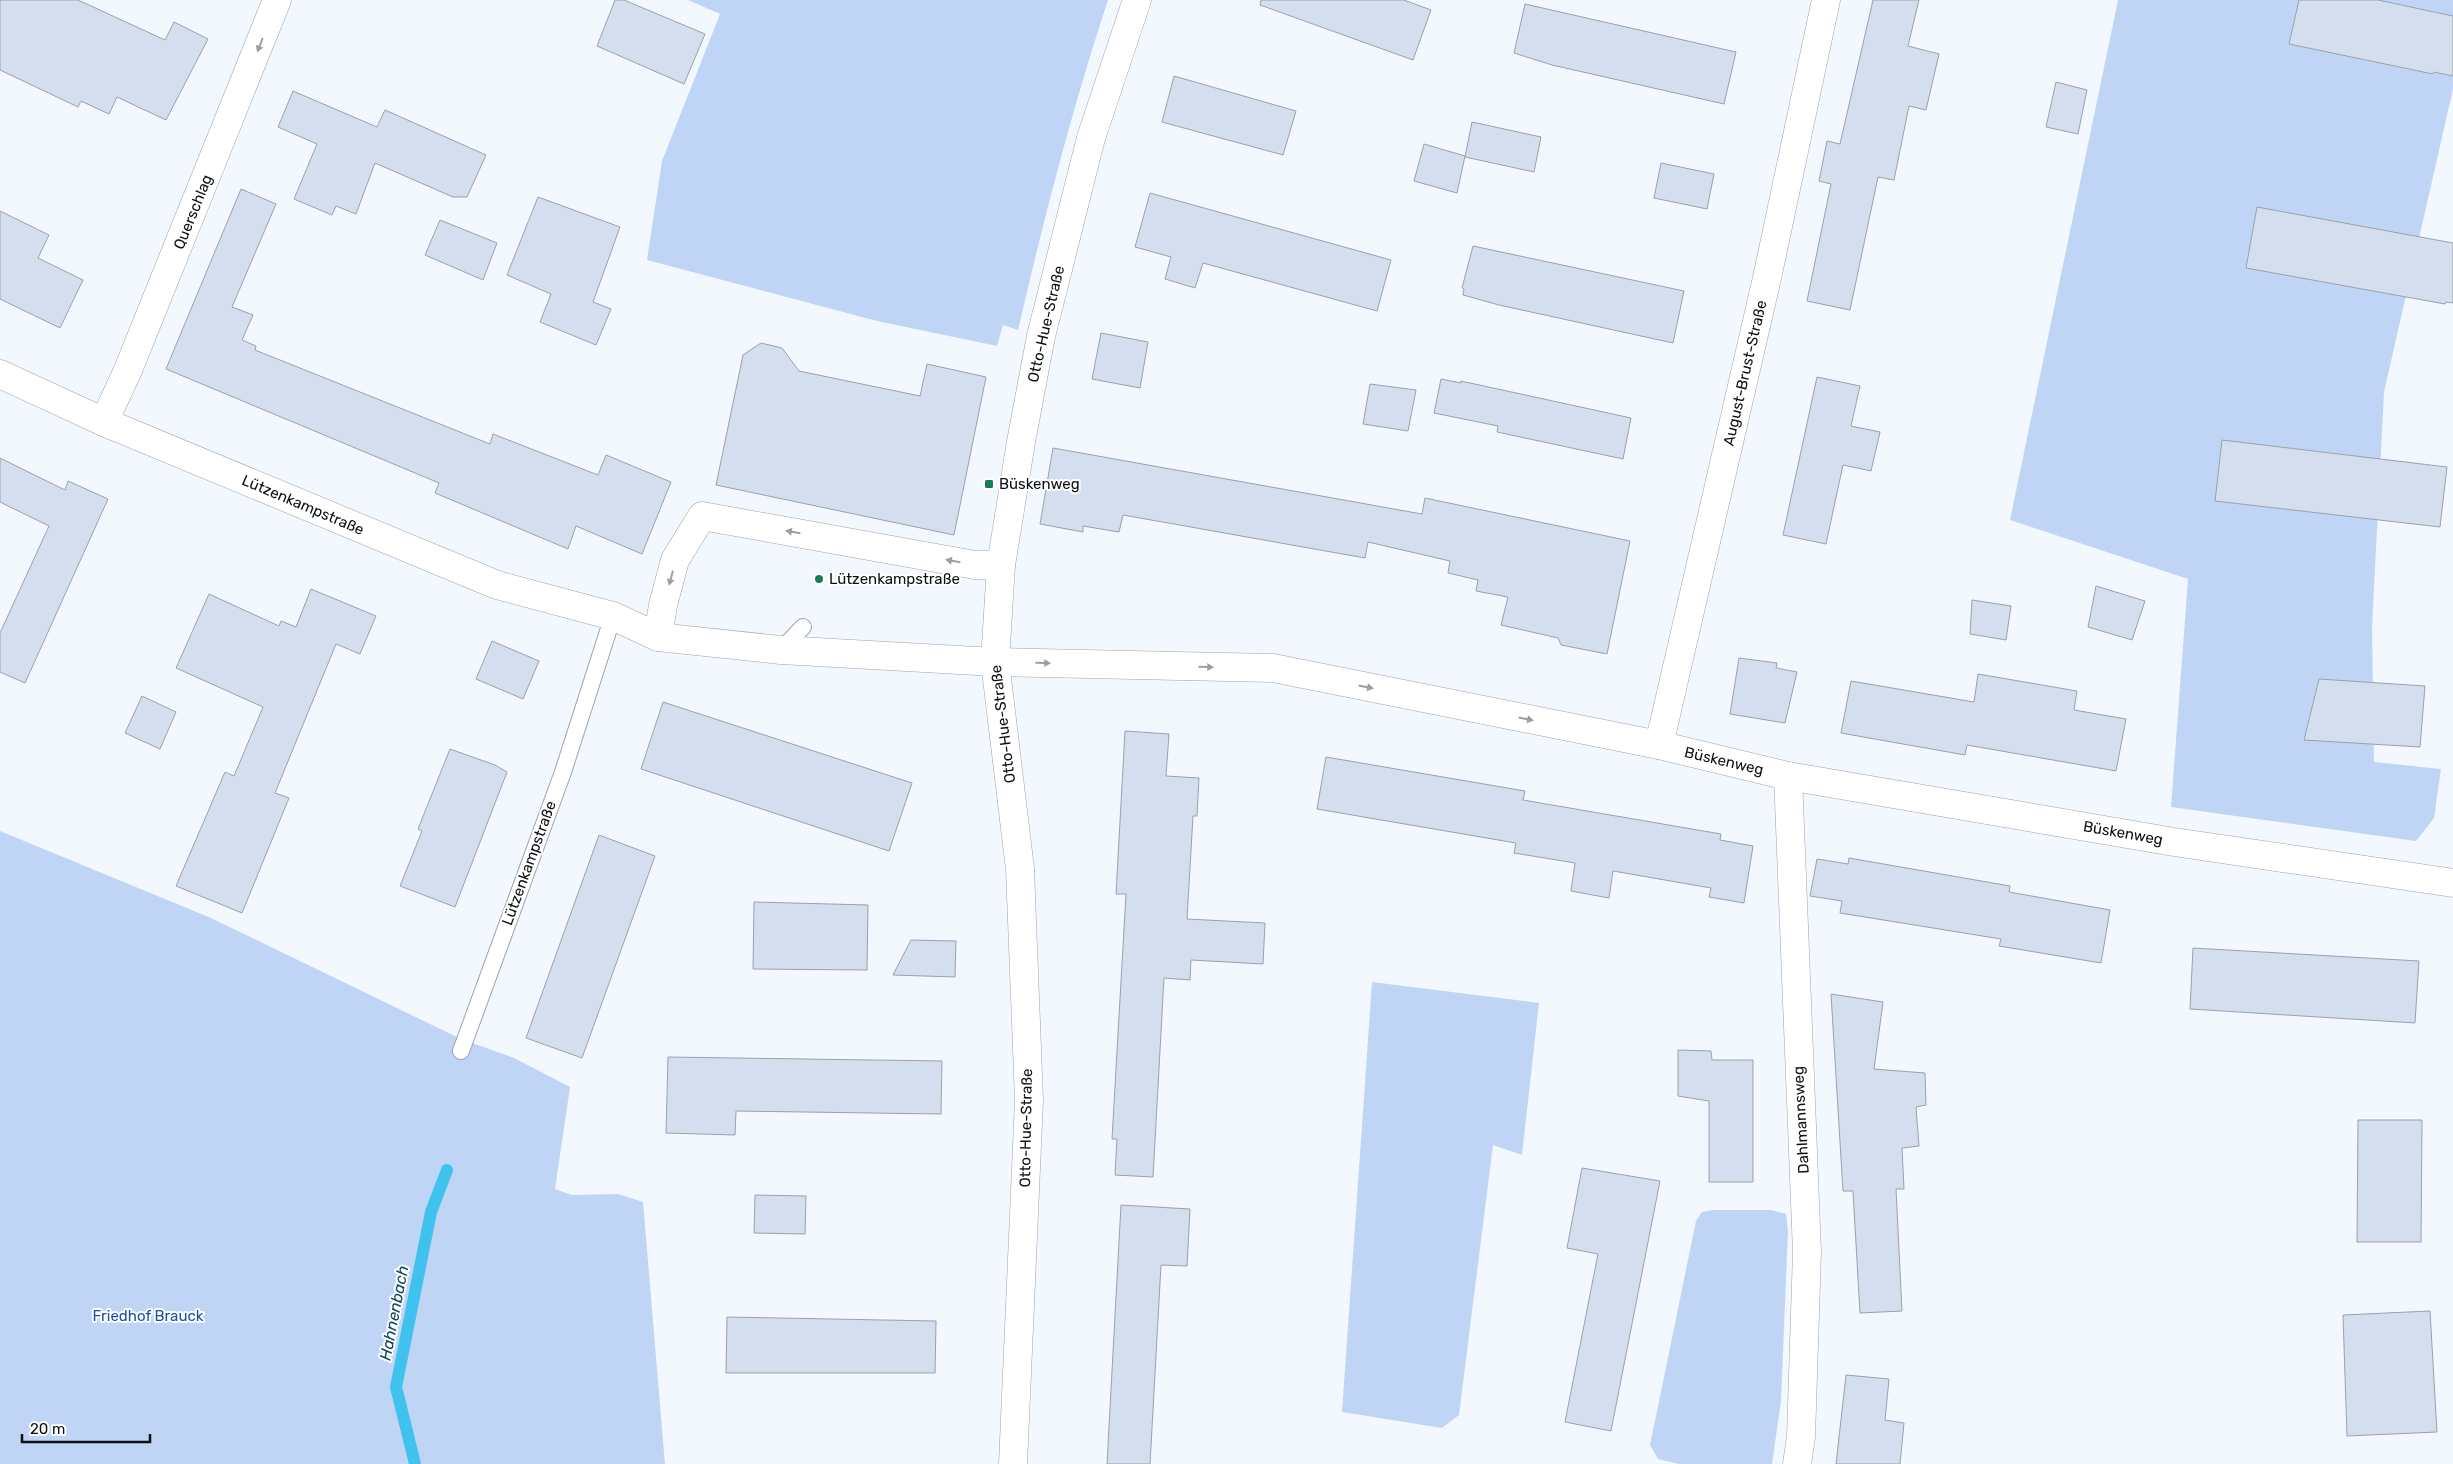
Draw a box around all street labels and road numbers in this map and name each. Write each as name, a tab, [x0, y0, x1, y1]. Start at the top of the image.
street label: Querschlag	[170, 172, 216, 252]
street label: Otto-Hue-Straße	[1024, 264, 1068, 384]
street label: August-Brust-Straße	[1719, 298, 1771, 448]
street label: Lützenkampstraße	[239, 471, 367, 539]
street label: Otto-Hue-Straße	[987, 664, 1019, 784]
street label: Büskenweg	[1683, 743, 1765, 779]
street label: Lützenkampstraße	[498, 798, 560, 928]
street label: Büskenweg	[2082, 817, 2164, 849]
street label: Dahlmannsweg	[1789, 1066, 1813, 1174]
street label: Otto-Hue-Straße	[1016, 1068, 1036, 1188]

